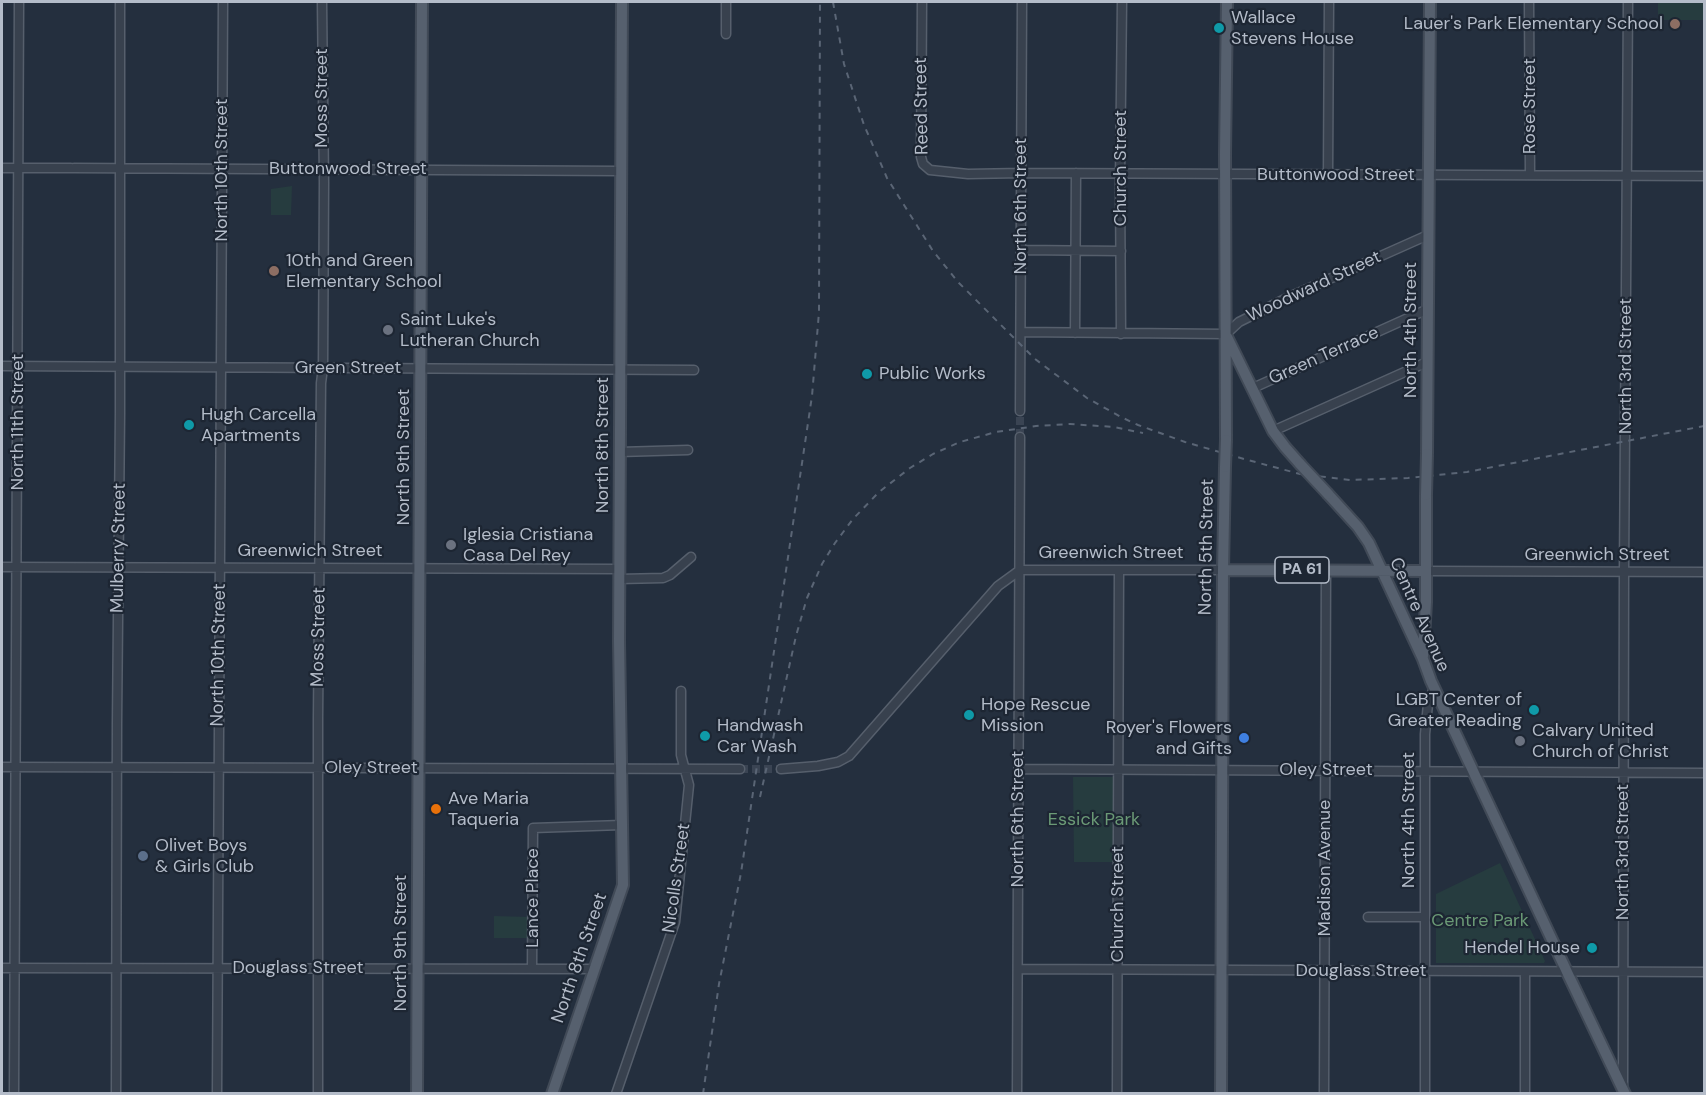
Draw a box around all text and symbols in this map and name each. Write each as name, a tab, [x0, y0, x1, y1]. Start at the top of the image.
place label: Wallace Stevens House	[1231, 7, 1354, 50]
place label: Lauer's Park Elementary School	[1404, 13, 1663, 35]
marker: Lauer's Park Elementary School	[1668, 17, 1682, 31]
marker: Wallace Stevens House	[1212, 21, 1226, 35]
street label: Moss Street	[311, 48, 333, 148]
street label: Reed Street	[910, 57, 934, 155]
street label: Rose Street	[1519, 58, 1541, 154]
street label: North 10th Street	[211, 98, 233, 242]
street label: Church Street	[1110, 110, 1132, 226]
street label: North 6th Street	[1010, 138, 1032, 274]
street label: Buttonwood Street	[269, 158, 427, 180]
street label: Buttonwood Street	[1257, 164, 1415, 186]
street label: Woodward Street	[1243, 246, 1385, 328]
place label: 10th and Green Elementary School	[286, 250, 442, 292]
street label: North 4th Street	[1400, 262, 1422, 398]
marker: 10th and Green Elementary School	[267, 264, 281, 278]
street label: North 3rd Street	[1615, 298, 1637, 434]
place label: Saint Luke's Lutheran Church	[400, 309, 540, 352]
street label: Green Terrace	[1266, 322, 1382, 390]
marker: Saint Luke's Lutheran Church	[381, 323, 395, 337]
street label: North 11th Street	[7, 354, 29, 490]
street label: Green Street	[295, 357, 401, 379]
place label: Public Works	[879, 363, 986, 385]
marker: Public Works	[860, 367, 874, 381]
street label: North 8th Street	[592, 377, 614, 513]
street label: North 9th Street	[393, 389, 415, 525]
place label: Hugh Carcella Apartments	[201, 404, 316, 446]
marker: Hugh Carcella Apartments	[182, 418, 196, 432]
street label: North 5th Street	[1195, 479, 1219, 615]
street label: Mulberry Street	[107, 483, 131, 613]
place label: Iglesia Cristiana Casa Del Rey	[463, 524, 593, 566]
marker: Iglesia Cristiana Casa Del Rey	[444, 538, 458, 552]
street label: Greenwich Street	[237, 540, 383, 562]
street label: Greenwich Street	[1038, 542, 1184, 564]
street label: Greenwich Street	[1524, 544, 1670, 566]
street label: Centre Avenue	[1384, 554, 1454, 676]
road number: PA 61	[1275, 557, 1329, 583]
street label: North 10th Street	[207, 583, 231, 727]
street label: Moss Street	[307, 587, 331, 687]
place label: LGBT Center of Greater Reading	[1388, 689, 1522, 732]
place label: Hope Rescue Mission	[981, 694, 1090, 736]
marker: LGBT Center of Greater Reading	[1527, 703, 1541, 717]
marker: Hope Rescue Mission	[962, 708, 976, 722]
place label: Handwash Car Wash	[717, 715, 803, 758]
place label: Royer's Flowers and Gifts	[1106, 717, 1232, 760]
place label: Calvary United Church of Christ	[1532, 720, 1669, 762]
marker: Handwash Car Wash	[698, 729, 712, 743]
marker: Royer's Flowers and Gifts	[1237, 731, 1251, 745]
marker: Calvary United Church of Christ	[1513, 734, 1527, 748]
street label: North 6th Street	[1007, 751, 1029, 887]
street label: North 4th Street	[1398, 752, 1420, 888]
street label: Oley Street	[324, 757, 418, 779]
street label: Oley Street	[1279, 759, 1373, 781]
street label: North 3rd Street	[1612, 784, 1634, 920]
place label: Ave Maria Taqueria	[448, 788, 529, 830]
street label: Madison Avenue	[1314, 800, 1336, 936]
marker: Ave Maria Taqueria	[429, 802, 443, 816]
park label: Essick Park	[1048, 809, 1140, 831]
street label: Nicolls Street	[659, 822, 695, 934]
place label: Olivet Boys & Girls Club	[155, 835, 254, 878]
street label: Church Street	[1107, 846, 1129, 962]
street label: Lance Place	[522, 848, 544, 948]
marker: Olivet Boys & Girls Club	[136, 849, 150, 863]
street label: North 9th Street	[390, 875, 412, 1011]
street label: North 8th Street	[548, 890, 612, 1026]
park label: Centre Park	[1431, 910, 1529, 932]
place label: Hendel House	[1464, 937, 1580, 959]
marker: Hendel House	[1585, 941, 1599, 955]
street label: Douglass Street	[232, 957, 364, 979]
street label: Douglass Street	[1295, 960, 1427, 982]

